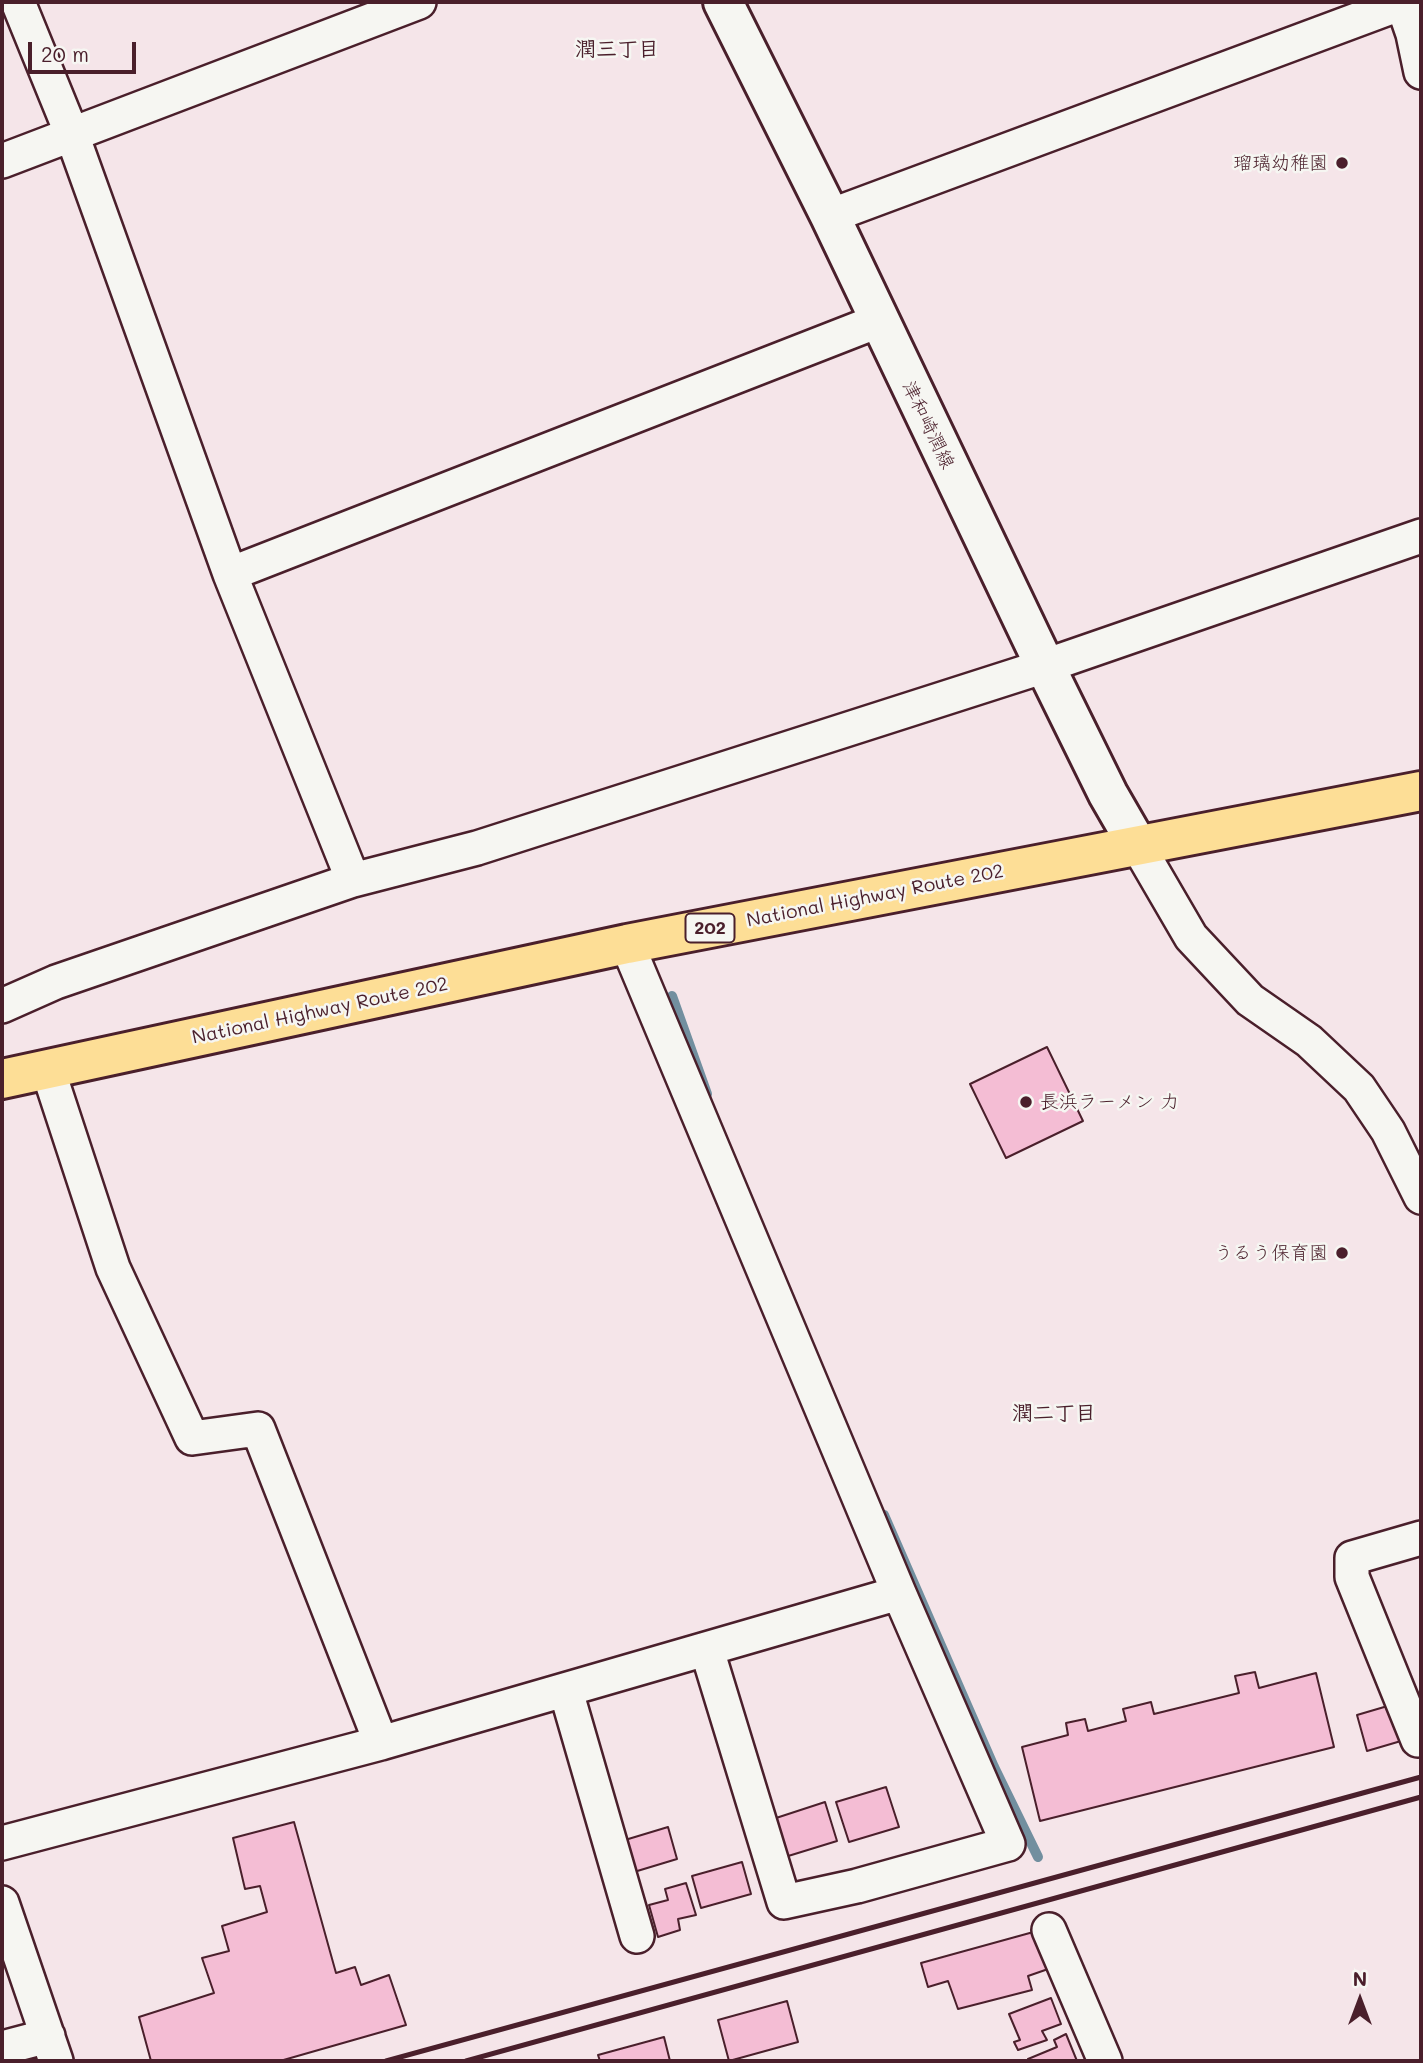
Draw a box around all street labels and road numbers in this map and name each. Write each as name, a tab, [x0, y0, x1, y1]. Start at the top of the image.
street label: 津和崎潤線	[897, 377, 959, 473]
street label: National Highway Route 202	[745, 860, 1005, 932]
road number: 202	[686, 914, 734, 943]
street label: National Highway Route 202	[190, 973, 450, 1049]

